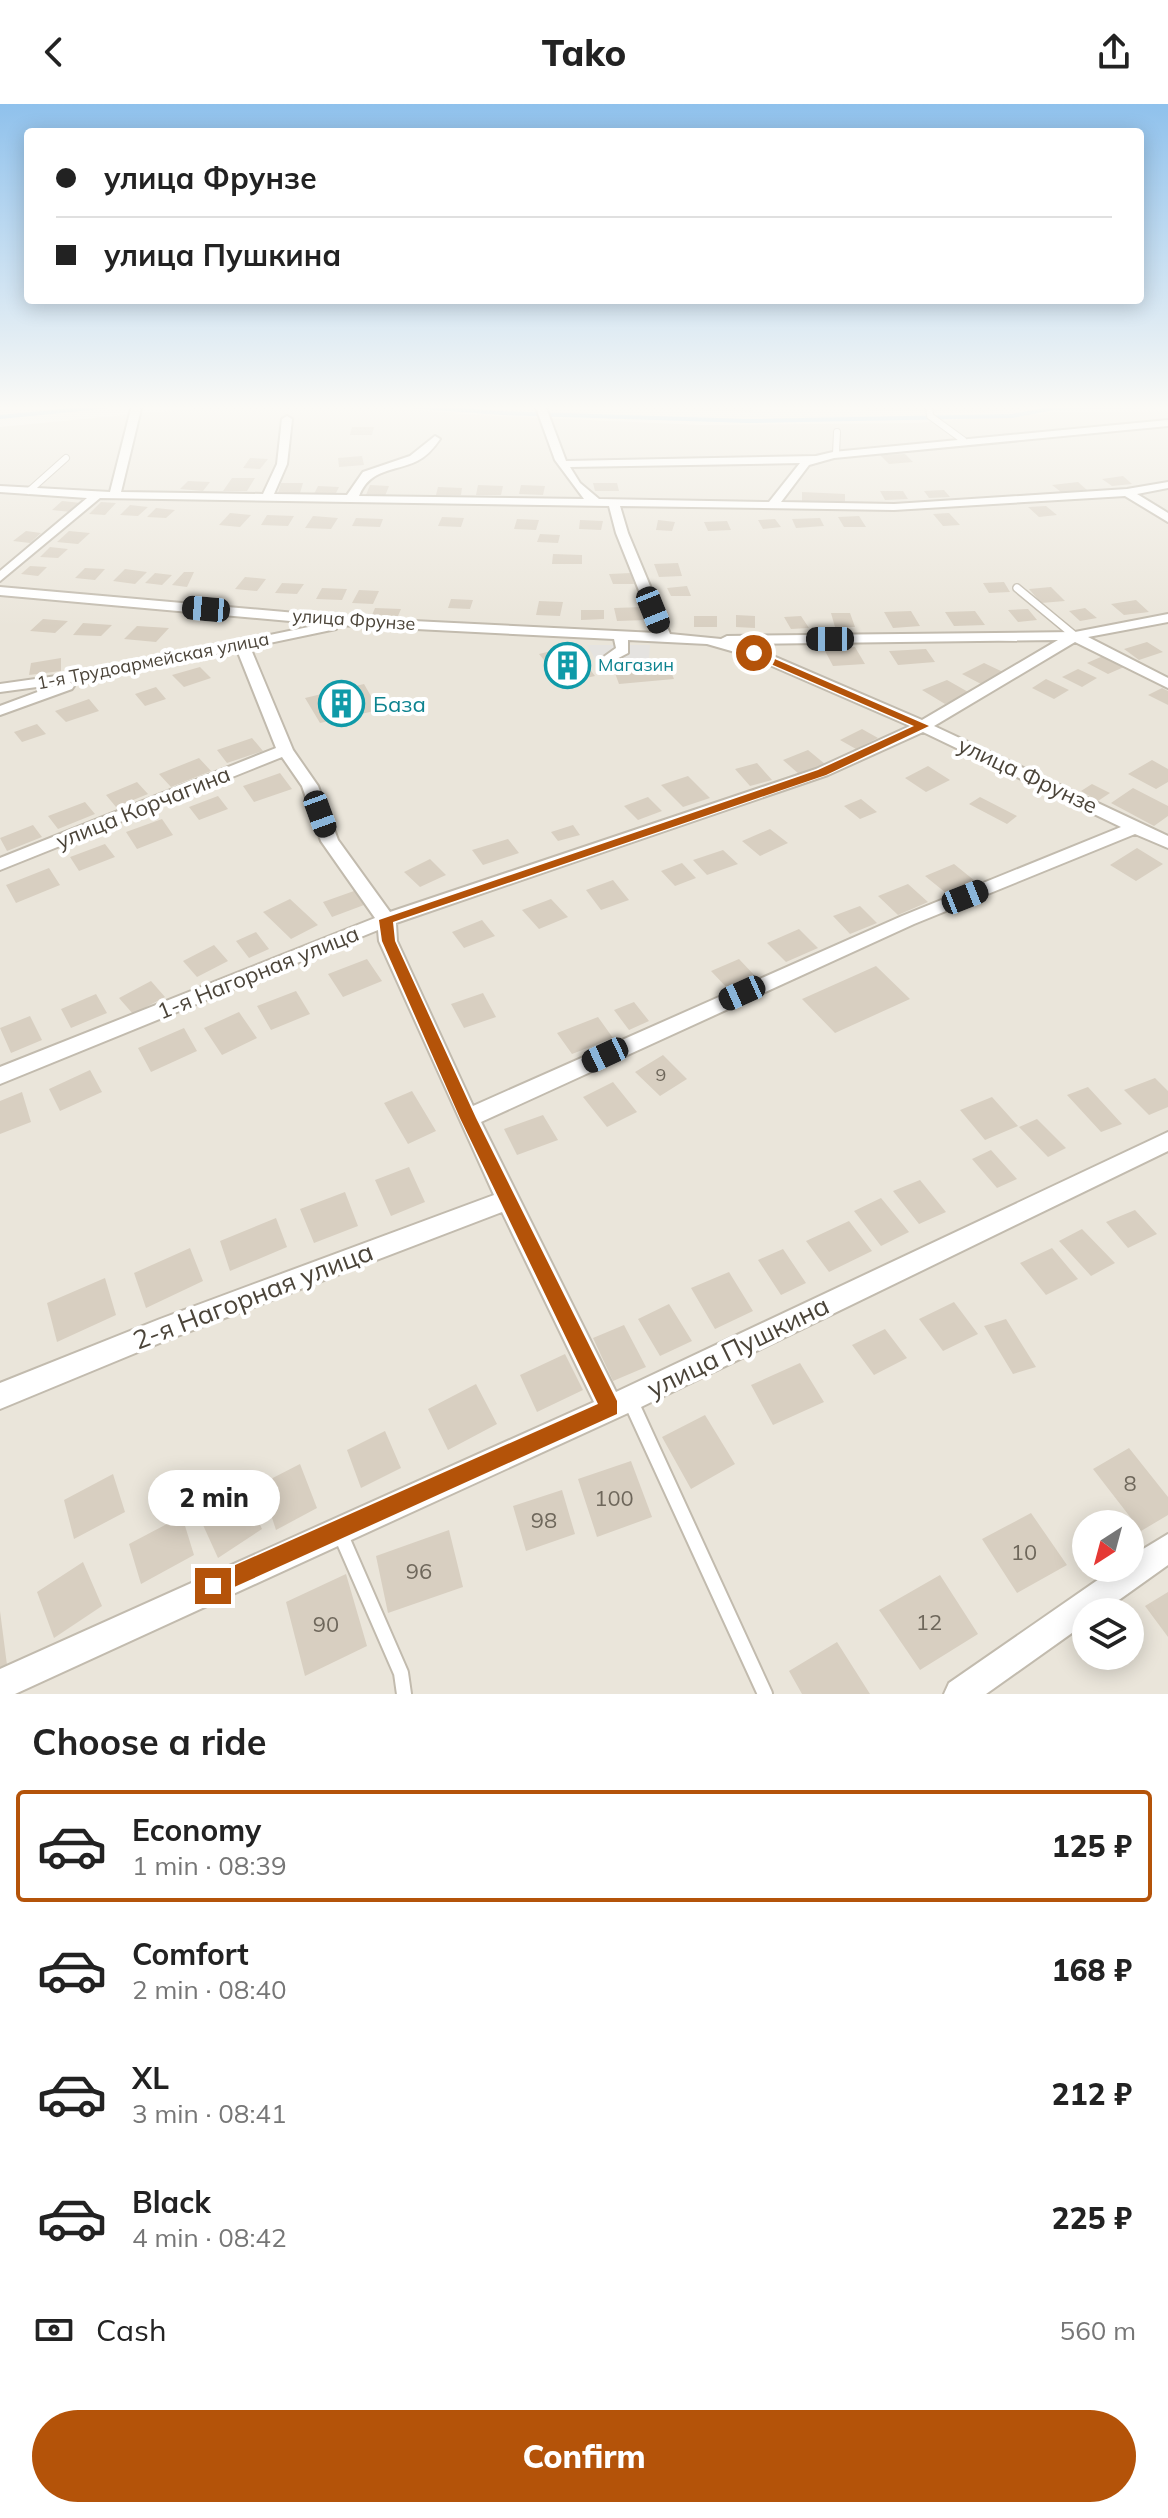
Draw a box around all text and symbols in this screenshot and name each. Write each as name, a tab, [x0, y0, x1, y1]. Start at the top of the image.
icon: back	[32, 30, 76, 74]
text: Tako	[542, 30, 626, 75]
icon: share	[1092, 30, 1136, 74]
text: улица Фрунзе	[104, 159, 317, 197]
text: улица Пушкина	[104, 236, 341, 274]
car	[633, 583, 673, 637]
car	[181, 595, 231, 623]
street label: улица Фрунзе	[292, 604, 416, 635]
street label: 1-я Трудоармейская улица	[35, 627, 271, 694]
car	[806, 627, 854, 651]
route start	[736, 635, 772, 671]
building icon: Магазин	[543, 641, 591, 689]
place label: Магазин	[598, 653, 674, 676]
building icon: База	[318, 680, 366, 728]
place label: База	[373, 690, 426, 718]
street label: улица Фрунзе	[954, 730, 1102, 820]
street label: улица Корчагина	[52, 759, 234, 855]
car	[301, 787, 339, 841]
car	[938, 877, 992, 917]
street label: 1-я Нагорная улица	[153, 919, 363, 1025]
car	[715, 972, 769, 1014]
car	[578, 1034, 632, 1076]
house number: 9	[656, 1063, 666, 1086]
street label: 2-я Нагорная улица	[128, 1235, 377, 1357]
street label: улица Пушкина	[641, 1288, 834, 1405]
house number: 8	[1123, 1469, 1137, 1497]
callout: 2 min	[147, 1470, 279, 1526]
text: 2 min	[179, 1481, 249, 1514]
house number: 100	[594, 1484, 634, 1512]
house number: 98	[531, 1506, 557, 1534]
north arrow	[1072, 1510, 1144, 1582]
map controls	[1072, 1510, 1144, 1670]
house number: 10	[1011, 1538, 1037, 1566]
house number: 96	[406, 1557, 432, 1585]
route end	[195, 1568, 231, 1604]
button: layers	[1072, 1598, 1144, 1670]
house number: 12	[916, 1608, 942, 1636]
house number: 90	[313, 1610, 339, 1638]
text: Choose a ride	[32, 1719, 266, 1764]
icon: car	[36, 1810, 108, 1882]
text: Economy	[132, 1811, 261, 1849]
text: 125 ₽	[1052, 1827, 1132, 1865]
text: 1 min · 08:39	[132, 1849, 287, 1882]
icon: car	[36, 1934, 108, 2006]
text: Comfort	[132, 1935, 249, 1973]
text: 168 ₽	[1052, 1951, 1132, 1989]
text: 2 min · 08:40	[132, 1973, 287, 2006]
icon: car	[36, 2058, 108, 2130]
text: XL	[132, 2059, 169, 2097]
text: 212 ₽	[1052, 2075, 1132, 2113]
text: 3 min · 08:41	[132, 2097, 287, 2130]
icon: car	[36, 2182, 108, 2254]
text: Black	[132, 2183, 211, 2221]
text: 225 ₽	[1052, 2199, 1132, 2237]
text: 4 min · 08:42	[132, 2221, 287, 2254]
icon: cash	[32, 2308, 76, 2352]
text: Cash	[96, 2311, 167, 2349]
text: 560 m	[1060, 2314, 1136, 2347]
button: Confirm	[32, 2410, 1136, 2502]

